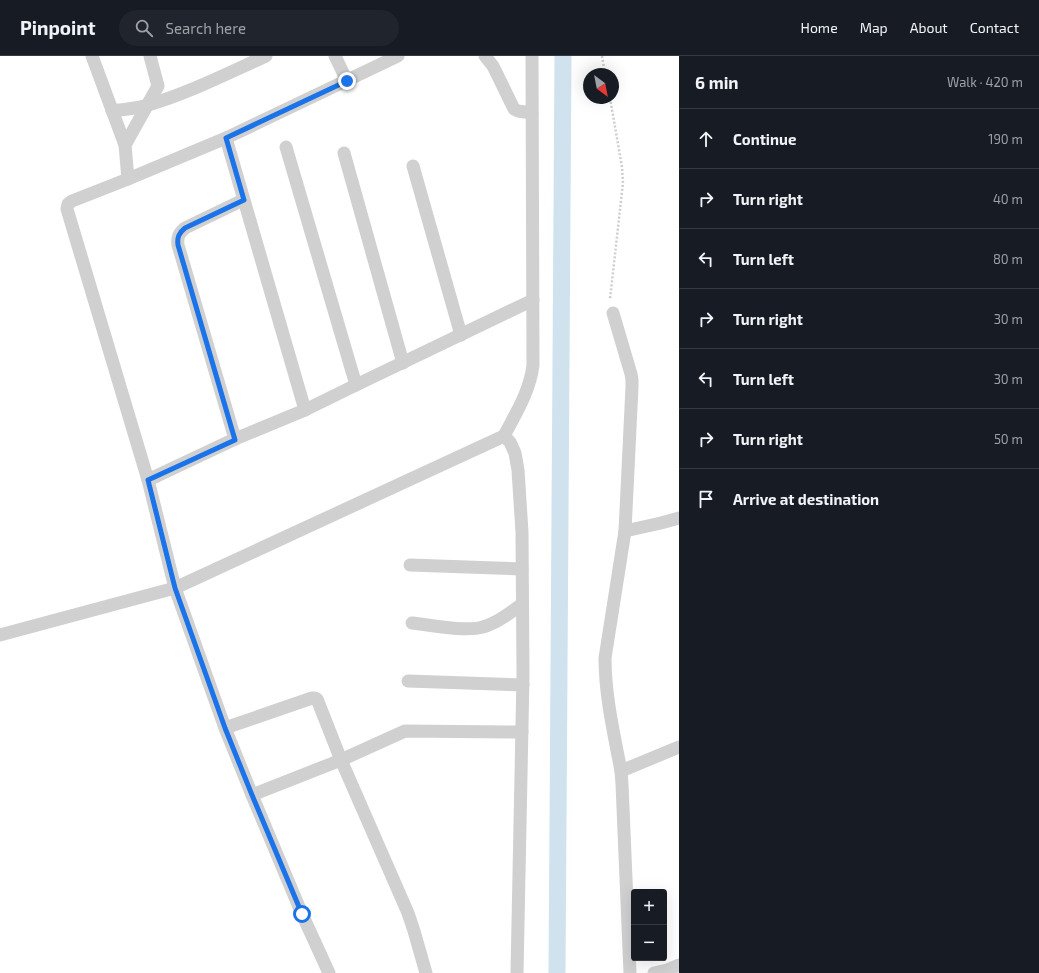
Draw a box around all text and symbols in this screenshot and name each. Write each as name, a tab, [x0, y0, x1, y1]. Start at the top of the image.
search box	[119, 10, 399, 46]
text: Pinpoint	[20, 16, 95, 39]
icon: search	[133, 17, 155, 39]
text: Search here	[165, 19, 246, 37]
text: Home	[801, 19, 838, 36]
text: Map	[860, 19, 888, 36]
text: About	[910, 19, 948, 36]
text: Contact	[970, 19, 1019, 36]
north arrow	[583, 68, 619, 104]
route end	[338, 72, 356, 90]
text: 6 min	[695, 72, 739, 92]
text: Walk · 420 m	[947, 74, 1023, 90]
icon: ahead	[695, 128, 717, 150]
text: Continue	[733, 130, 796, 148]
text: 190 m	[988, 131, 1023, 147]
icon: right	[695, 188, 717, 210]
text: Turn right	[733, 190, 803, 208]
text: 40 m	[993, 191, 1023, 207]
icon: left	[695, 248, 717, 270]
text: Turn left	[733, 250, 794, 268]
text: 80 m	[993, 251, 1023, 267]
icon: right	[695, 308, 717, 330]
text: Turn right	[733, 310, 803, 328]
text: 30 m	[994, 311, 1023, 327]
icon: left	[695, 368, 717, 390]
text: Turn left	[733, 370, 794, 388]
text: 30 m	[994, 371, 1023, 387]
icon: right	[695, 428, 717, 450]
text: Turn right	[733, 430, 803, 448]
text: 50 m	[994, 431, 1023, 447]
icon: arrive	[695, 488, 717, 510]
text: Arrive at destination	[733, 490, 879, 508]
map controls	[631, 889, 667, 961]
button: +	[631, 889, 667, 925]
route start	[293, 905, 311, 923]
button: −	[631, 925, 667, 961]

